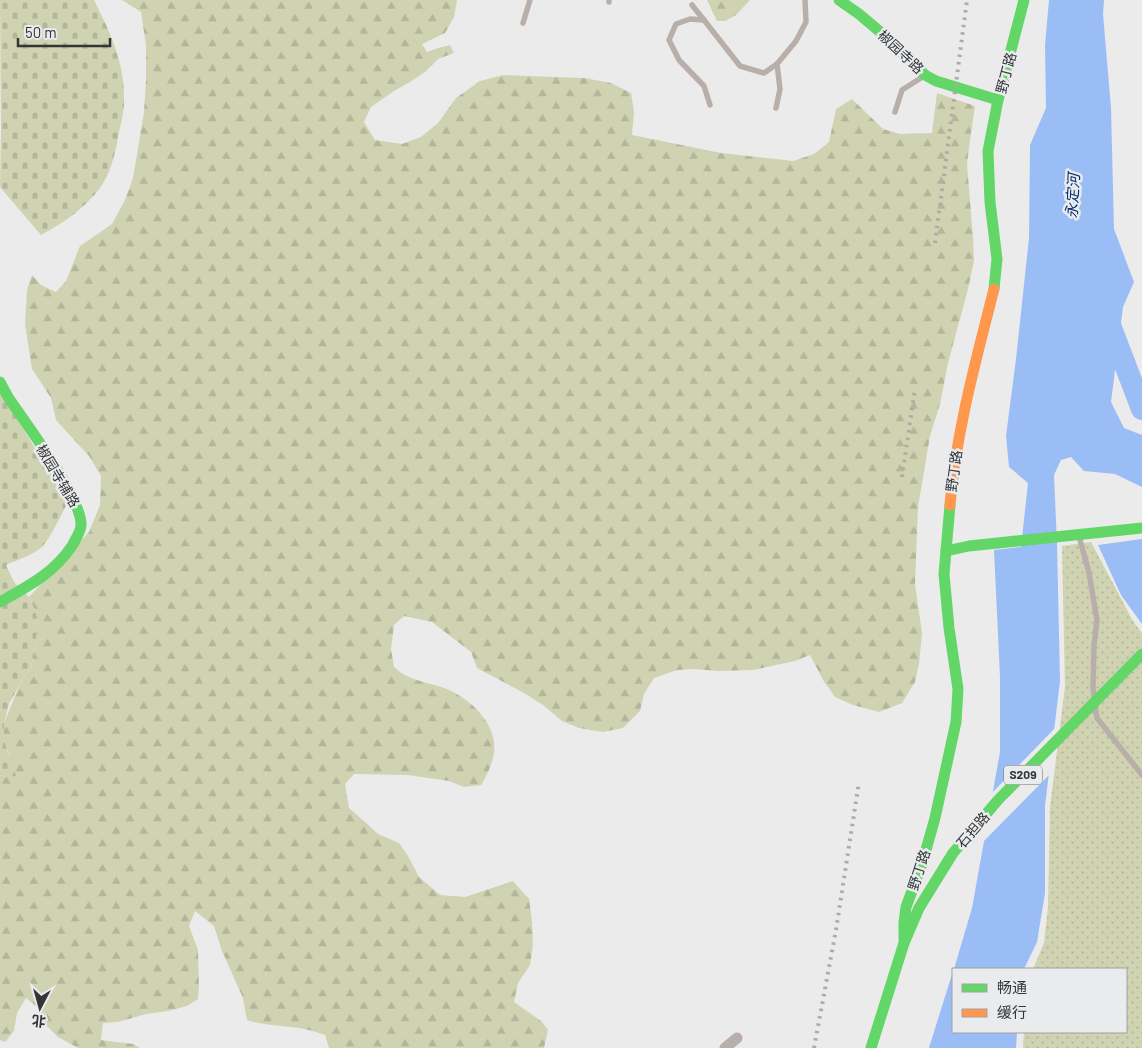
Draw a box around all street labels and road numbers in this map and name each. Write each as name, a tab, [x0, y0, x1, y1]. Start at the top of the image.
street label: 椒园寺路	[875, 26, 928, 77]
street label: 野丁路	[992, 50, 1019, 95]
street label: 椒园寺辅路	[33, 441, 84, 510]
street label: 野丁路	[942, 449, 965, 493]
road number: S209	[1004, 766, 1042, 784]
street label: 石担路	[952, 808, 993, 851]
street label: 野丁路	[904, 847, 933, 892]

